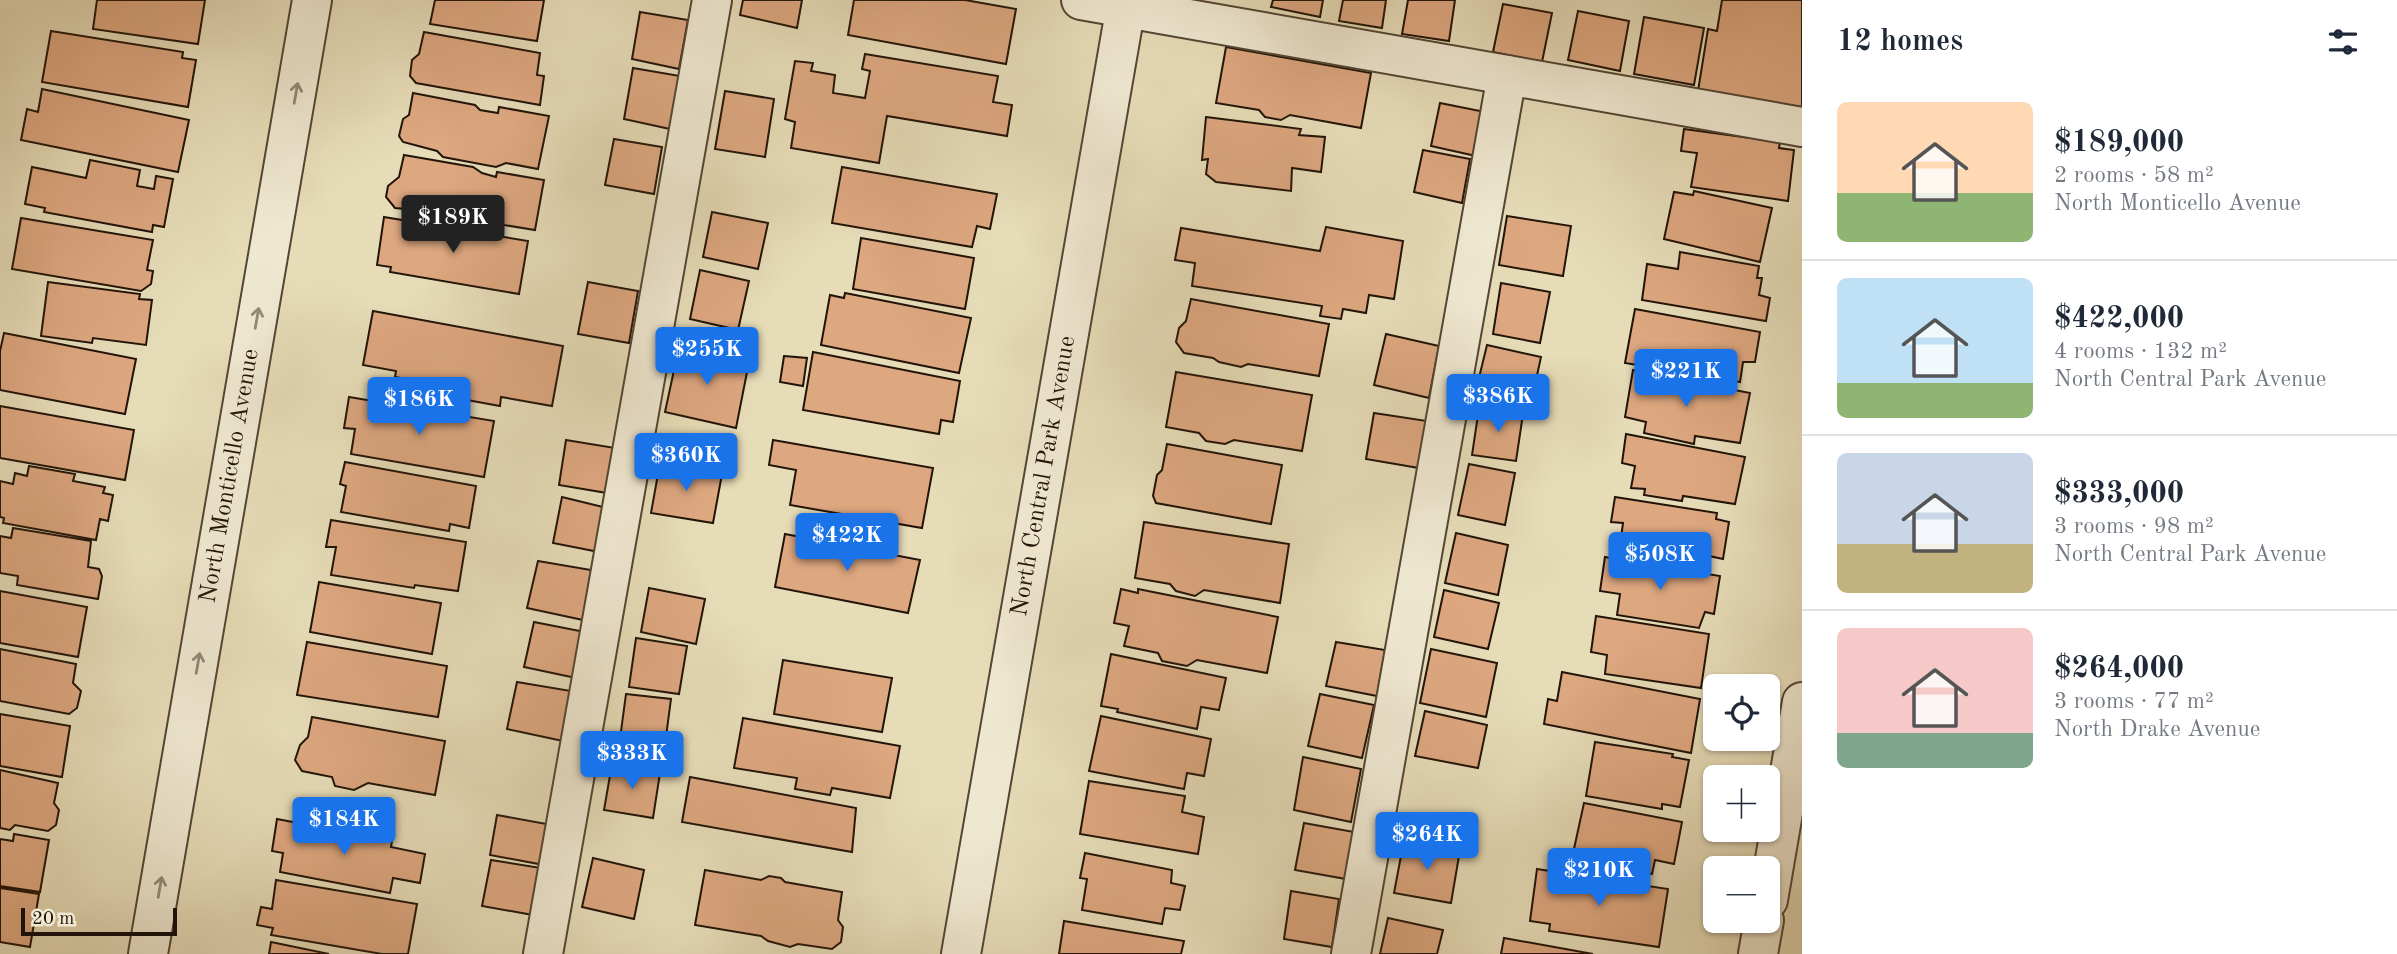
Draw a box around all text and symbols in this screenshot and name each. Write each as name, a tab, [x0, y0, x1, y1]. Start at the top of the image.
icon: filters	[2324, 23, 2362, 61]
text: 12 homes	[1837, 27, 1963, 57]
one-way arrow	[290, 82, 303, 105]
text: $189,000	[2054, 128, 2184, 158]
icon: home	[1893, 130, 1977, 214]
text: 2 rooms · 58 m²	[2054, 164, 2214, 187]
text: North Monticello Avenue	[2054, 192, 2301, 215]
pin: $189K	[404, 196, 502, 255]
text: $189K	[417, 206, 489, 229]
text: $422,000	[2054, 304, 2184, 334]
icon: home	[1893, 306, 1977, 390]
one-way arrow	[251, 307, 264, 329]
pin: $255K	[658, 328, 756, 387]
street label: North Central Park Avenue	[1008, 334, 1080, 618]
text: $255K	[671, 338, 743, 361]
text: 4 rooms · 132 m²	[2054, 340, 2227, 363]
street label: North Monticello Avenue	[197, 347, 264, 605]
pin: $221K	[1637, 350, 1735, 409]
text: $221K	[1650, 360, 1722, 383]
text: North Central Park Avenue	[2054, 368, 2326, 391]
pin: $386K	[1449, 374, 1547, 434]
pin: $186K	[370, 378, 468, 437]
text: $386K	[1462, 385, 1534, 408]
text: $186K	[383, 388, 455, 411]
pin: $360K	[637, 434, 735, 493]
text: $360K	[650, 444, 722, 467]
text: $333,000	[2054, 479, 2184, 509]
icon: home	[1893, 481, 1977, 565]
pin: $422K	[798, 514, 896, 573]
text: 3 rooms · 98 m²	[2054, 515, 2214, 538]
text: $422K	[811, 524, 883, 547]
pin: $508K	[1611, 532, 1709, 592]
text: $508K	[1624, 543, 1696, 566]
text: North Central Park Avenue	[2054, 543, 2326, 566]
one-way arrow	[192, 652, 205, 674]
text: $264,000	[2054, 654, 2184, 684]
icon: home	[1893, 656, 1977, 740]
map controls	[1703, 674, 1780, 933]
button: locate	[1703, 674, 1780, 751]
text: 3 rooms · 77 m²	[2054, 690, 2214, 713]
text: North Drake Avenue	[2054, 718, 2260, 741]
pin: $333K	[583, 732, 681, 791]
text: $333K	[596, 742, 668, 765]
button: +	[1703, 765, 1780, 842]
pin: $184K	[295, 798, 393, 857]
text: $184K	[308, 808, 380, 831]
pin: $264K	[1378, 812, 1476, 872]
text: $264K	[1391, 823, 1463, 846]
pin: $210K	[1550, 848, 1648, 908]
button: −	[1703, 856, 1780, 933]
text: $210K	[1563, 859, 1635, 882]
one-way arrow	[154, 876, 167, 899]
scale bar	[21, 905, 177, 937]
text: 20 m	[32, 910, 74, 929]

